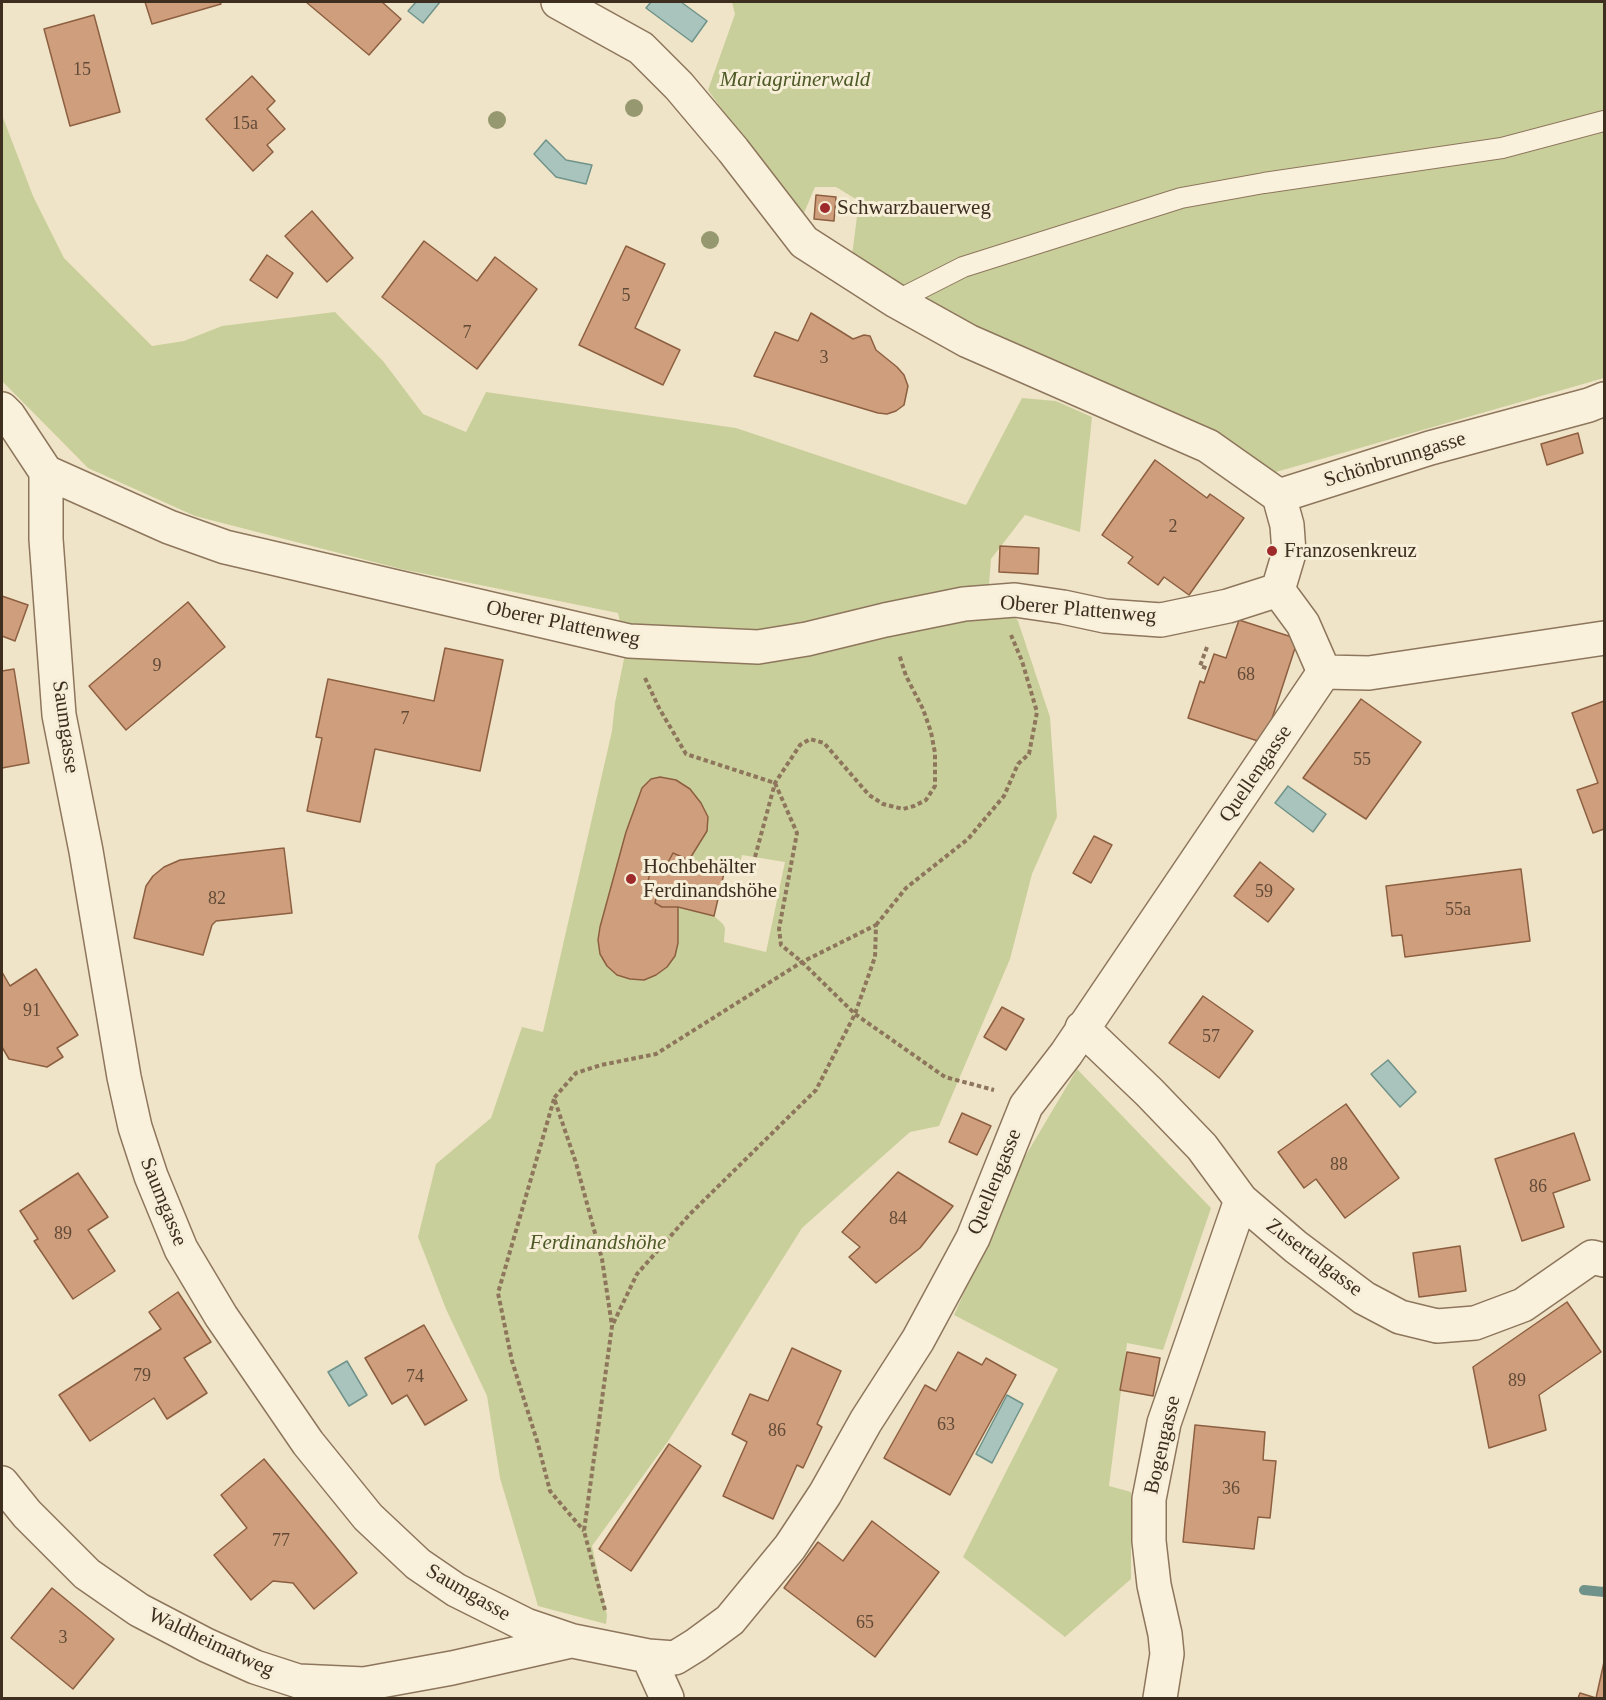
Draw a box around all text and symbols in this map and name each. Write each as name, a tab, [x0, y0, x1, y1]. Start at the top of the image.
house number: 15	[73, 59, 91, 81]
park label: Mariagrünerwald	[720, 67, 870, 93]
house number: 15a	[232, 113, 258, 135]
place label: Schwarzbauerweg	[837, 195, 991, 221]
marker: Schwarzbauerweg	[818, 201, 832, 215]
house number: 5	[622, 285, 630, 307]
house number: 7	[462, 322, 472, 344]
house number: 3	[820, 347, 828, 369]
street label: Schönbrunngasse	[1321, 426, 1469, 494]
house number: 2	[1168, 516, 1178, 538]
place label: Franzosenkreuz	[1284, 538, 1417, 564]
marker: Franzosenkreuz	[1265, 544, 1279, 558]
street label: Oberer Plattenweg	[999, 591, 1157, 629]
street label: Oberer Plattenweg	[484, 595, 642, 653]
house number: 9	[152, 655, 162, 677]
house number: 68	[1237, 664, 1255, 686]
street label: Saumgasse	[46, 679, 84, 775]
house number: 7	[400, 708, 410, 730]
street label: Quellengasse	[1214, 721, 1298, 827]
house number: 55	[1353, 749, 1371, 771]
place label: Hochbehälter Ferdinandshöhe	[643, 854, 777, 904]
marker: Hochbehälter Ferdinandshöhe	[624, 872, 638, 886]
house number: 59	[1255, 881, 1273, 903]
house number: 82	[208, 888, 226, 910]
house number: 55a	[1445, 899, 1471, 921]
house number: 91	[23, 1000, 41, 1022]
house number: 57	[1202, 1026, 1220, 1048]
street label: Quellengasse	[962, 1125, 1028, 1239]
street label: Saumgasse	[134, 1154, 192, 1250]
house number: 88	[1330, 1154, 1348, 1176]
house number: 86	[1529, 1176, 1547, 1198]
house number: 84	[889, 1208, 907, 1230]
street label: Zusertalgasse	[1261, 1214, 1367, 1302]
house number: 89	[54, 1223, 72, 1245]
park label: Ferdinandshöhe	[530, 1230, 666, 1256]
house number: 79	[133, 1365, 151, 1387]
house number: 74	[406, 1366, 424, 1388]
house number: 89	[1508, 1370, 1526, 1392]
street label: Bogengasse	[1139, 1393, 1187, 1497]
house number: 63	[937, 1414, 955, 1436]
house number: 86	[768, 1420, 786, 1442]
house number: 36	[1222, 1478, 1240, 1500]
house number: 77	[272, 1530, 290, 1552]
street label: Saumgasse	[421, 1559, 515, 1627]
street label: Waldheimatweg	[144, 1603, 278, 1683]
house number: 65	[856, 1612, 874, 1634]
house number: 3	[58, 1627, 68, 1649]

